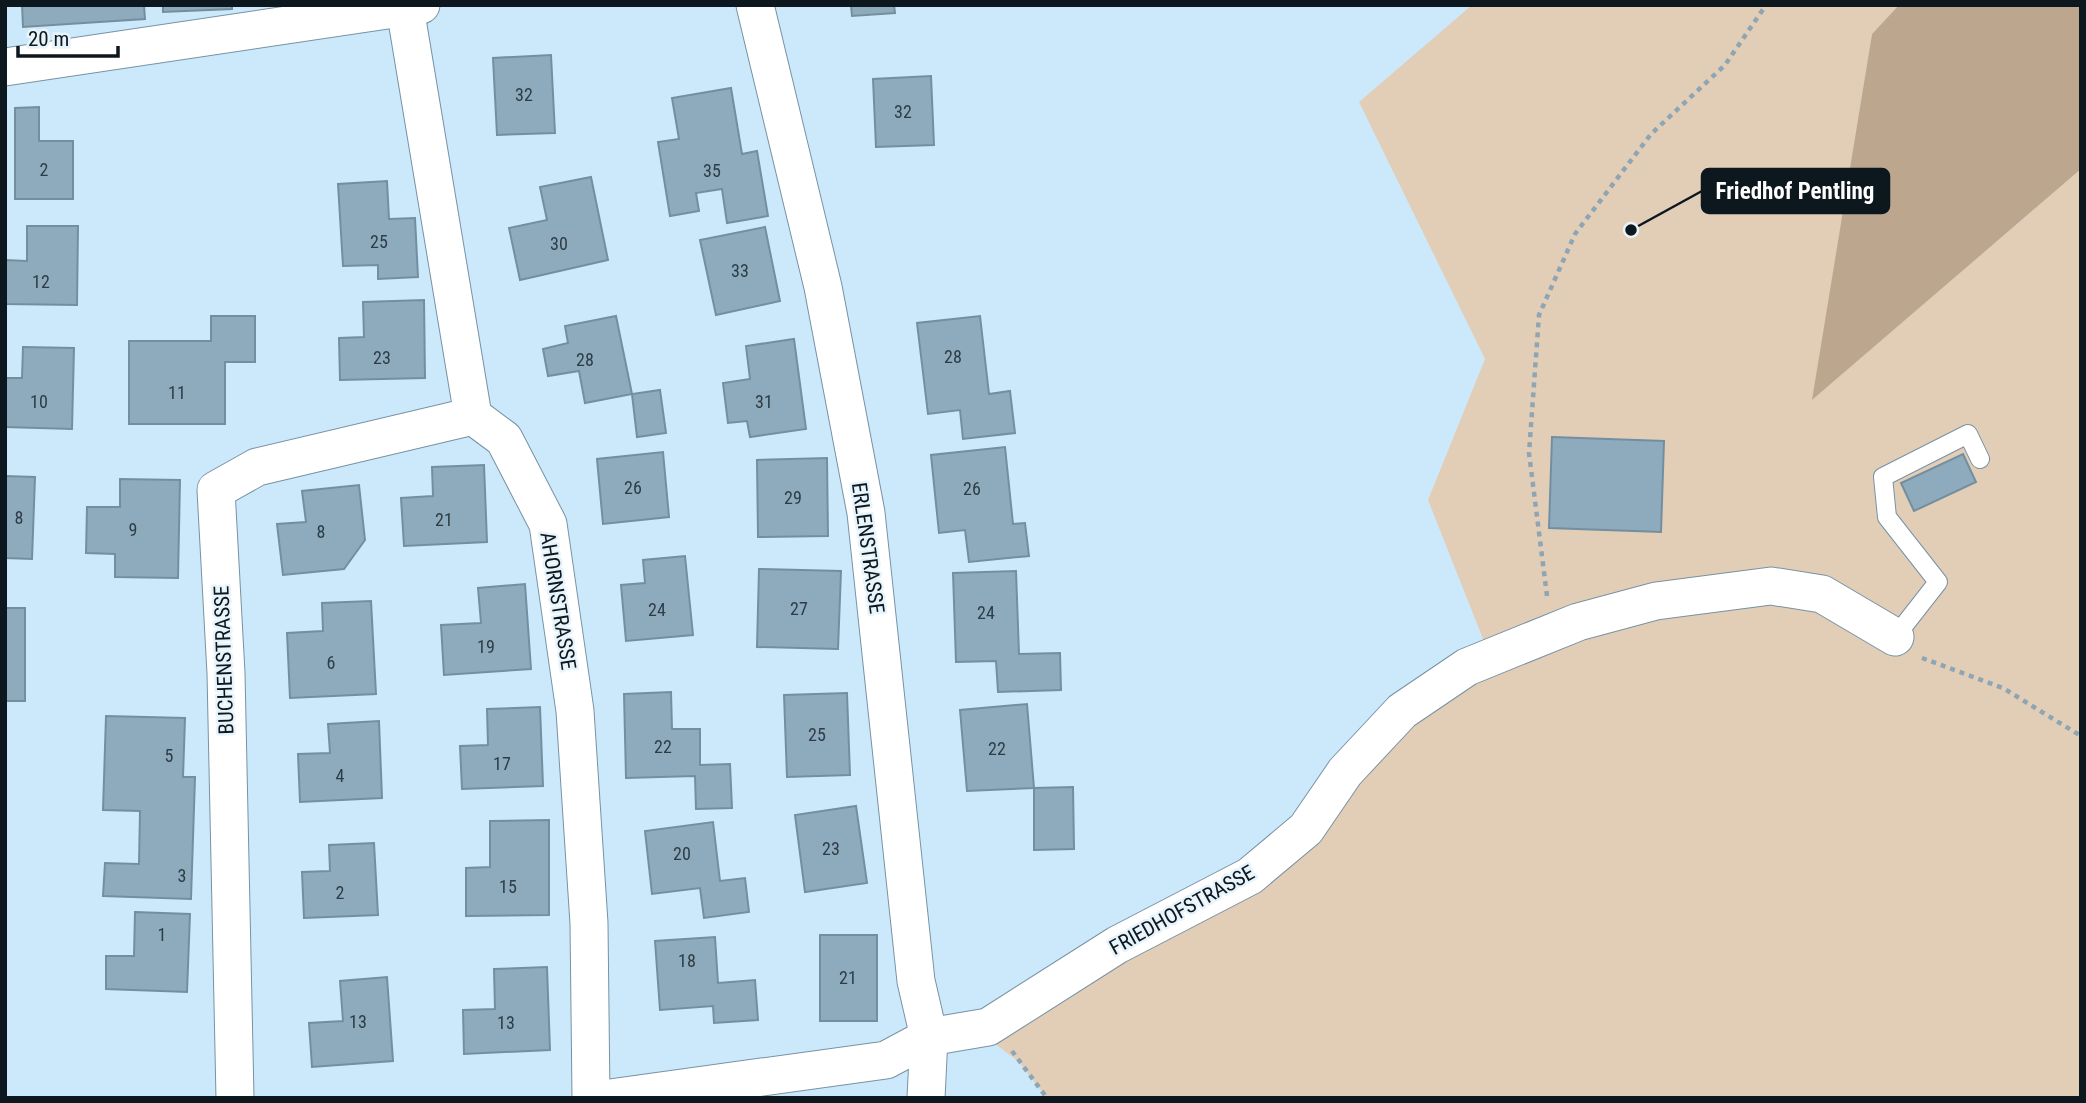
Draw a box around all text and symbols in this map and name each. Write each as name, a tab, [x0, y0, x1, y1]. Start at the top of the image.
scale bar	[18, 14, 117, 58]
text: 20 m	[28, 27, 69, 51]
house number: 32	[515, 84, 533, 105]
house number: 32	[894, 101, 912, 122]
house number: 2	[40, 159, 49, 180]
house number: 35	[703, 160, 721, 181]
callout: Friedhof Pentling	[1702, 169, 1889, 213]
text: Friedhof Pentling	[1716, 178, 1874, 205]
house number: 25	[370, 231, 388, 252]
house number: 30	[550, 233, 568, 254]
house number: 33	[731, 260, 749, 281]
house number: 12	[32, 271, 50, 292]
house number: 28	[944, 346, 962, 367]
house number: 23	[373, 347, 391, 368]
house number: 28	[576, 349, 594, 370]
house number: 11	[168, 382, 186, 403]
house number: 10	[30, 391, 48, 412]
house number: 31	[755, 391, 773, 412]
house number: 26	[624, 477, 642, 498]
house number: 26	[963, 478, 981, 499]
street label: ERLENSTRASSE	[847, 481, 889, 615]
house number: 29	[784, 487, 802, 508]
house number: 8	[15, 507, 23, 528]
house number: 21	[435, 509, 453, 530]
house number: 9	[129, 519, 137, 540]
house number: 8	[317, 521, 325, 542]
street label: AHORNSTRASSE	[535, 530, 581, 672]
street label: BUCHENSTRASSE	[209, 585, 239, 735]
house number: 27	[790, 598, 808, 619]
house number: 24	[648, 599, 666, 620]
house number: 24	[977, 602, 995, 623]
house number: 19	[477, 636, 495, 657]
house number: 6	[327, 652, 335, 673]
house number: 25	[808, 724, 826, 745]
house number: 22	[654, 736, 672, 757]
house number: 22	[988, 738, 1006, 759]
house number: 5	[165, 745, 174, 766]
house number: 17	[493, 753, 511, 774]
house number: 4	[336, 765, 345, 786]
house number: 23	[822, 838, 840, 859]
house number: 20	[673, 843, 691, 864]
street label: FRIEDHOFSTRASSE	[1105, 860, 1259, 960]
house number: 3	[178, 865, 186, 886]
house number: 15	[499, 876, 517, 897]
house number: 2	[336, 882, 345, 903]
house number: 1	[158, 924, 166, 945]
house number: 18	[678, 950, 696, 971]
house number: 21	[839, 967, 857, 988]
house number: 13	[349, 1011, 367, 1032]
house number: 13	[497, 1012, 515, 1033]

